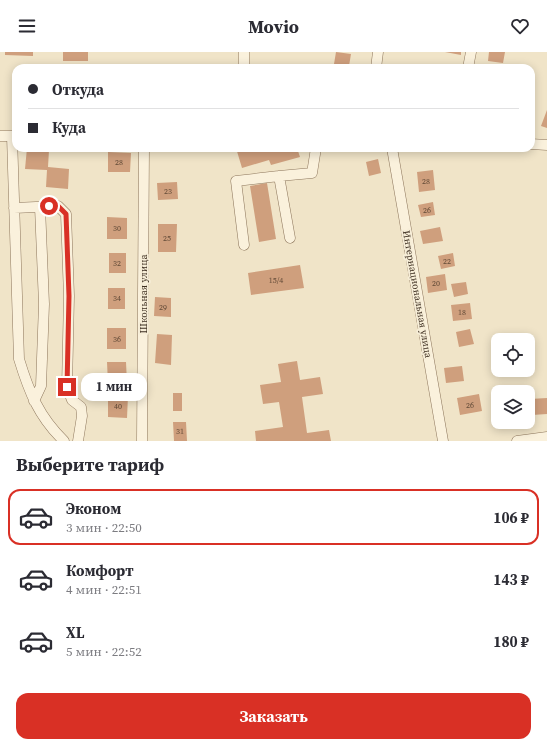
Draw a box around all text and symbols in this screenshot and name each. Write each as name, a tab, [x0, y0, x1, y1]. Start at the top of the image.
text: Movio	[248, 14, 299, 39]
icon: menu	[16, 15, 38, 37]
icon: heart	[509, 15, 531, 37]
text: Откуда	[52, 79, 104, 100]
text: Куда	[52, 117, 86, 138]
house number: 28	[115, 157, 123, 168]
house number: 28	[422, 176, 430, 187]
house number: 23	[164, 186, 172, 197]
route start	[40, 197, 58, 215]
house number: 26	[423, 205, 431, 216]
house number: 30	[113, 223, 121, 234]
street label: Интернациональная улица	[400, 229, 435, 360]
house number: 25	[163, 233, 171, 244]
street label: Школьная улица	[137, 254, 150, 334]
house number: 22	[443, 256, 451, 267]
house number: 32	[113, 258, 121, 269]
house number: 15/4	[269, 275, 283, 286]
house number: 20	[432, 278, 440, 289]
house number: 34	[113, 293, 121, 304]
house number: 29	[159, 302, 167, 313]
house number: 18	[458, 307, 466, 318]
map controls	[491, 333, 535, 429]
button: locate	[491, 333, 535, 377]
house number: 36	[113, 334, 121, 345]
callout: 1 мин	[81, 373, 147, 401]
route end	[58, 378, 76, 396]
text: 1 мин	[96, 378, 132, 395]
button: layers	[491, 385, 535, 429]
house number: 26	[466, 400, 474, 411]
house number: 40	[114, 401, 122, 412]
house number: 31	[176, 426, 184, 437]
text: Выберите тариф	[16, 452, 164, 477]
text: Эконом	[66, 498, 121, 519]
icon: car	[18, 499, 54, 535]
text: 106 ₽	[493, 507, 529, 528]
text: 3 мин · 22:50	[66, 519, 142, 536]
text: Комфорт	[66, 560, 134, 581]
icon: car	[18, 561, 54, 597]
text: 143 ₽	[493, 569, 529, 590]
text: 4 мин · 22:51	[66, 581, 142, 598]
text: XL	[66, 622, 85, 643]
icon: car	[18, 623, 54, 659]
text: 180 ₽	[493, 631, 529, 652]
text: 5 мин · 22:52	[66, 643, 142, 660]
button: Заказать	[16, 693, 531, 739]

